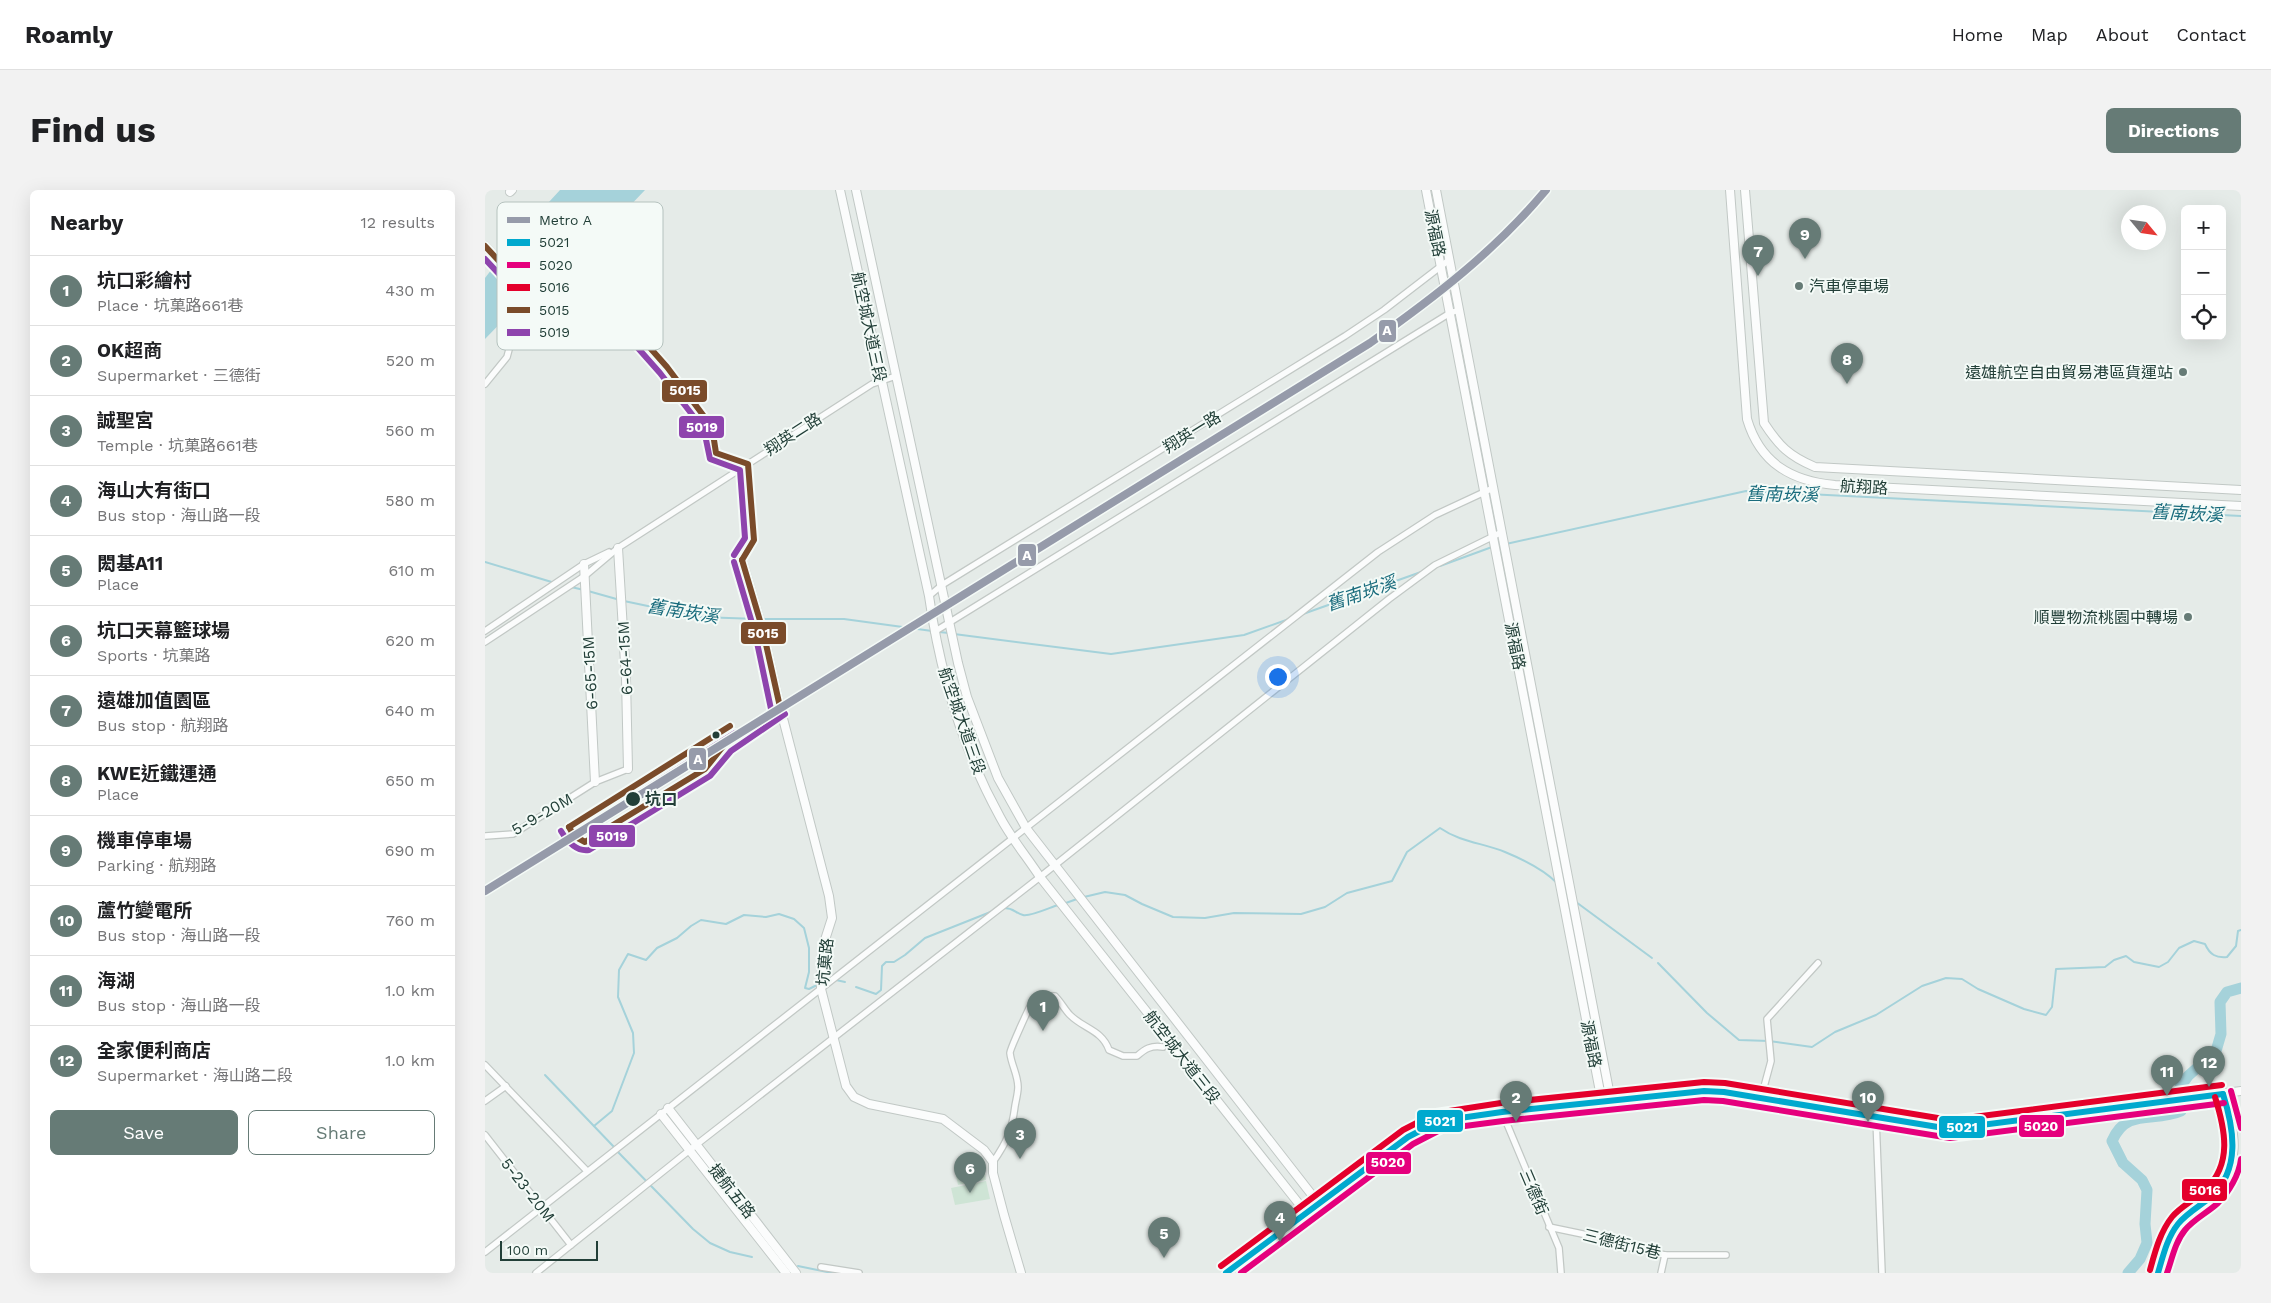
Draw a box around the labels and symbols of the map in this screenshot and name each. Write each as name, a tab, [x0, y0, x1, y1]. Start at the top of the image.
legend	[497, 202, 663, 350]
north arrow	[2121, 205, 2166, 250]
street label: 源福路	[1421, 208, 1449, 258]
text: Metro A	[539, 212, 592, 228]
pin: 9	[1789, 218, 1821, 259]
text: 5021	[539, 234, 569, 250]
pin: 7	[1742, 235, 1774, 276]
text: 5020	[539, 257, 573, 273]
street label: 航空城大道三段	[848, 270, 890, 384]
place label: 汽車停車場	[1809, 277, 1889, 296]
text: 5016	[539, 279, 570, 295]
marker: 汽車停車場	[1793, 280, 1805, 292]
text: 5015	[539, 302, 569, 318]
line badge: A	[1378, 319, 1397, 343]
text: A	[1382, 322, 1392, 338]
text: 5019	[539, 324, 570, 340]
pin: 8	[1831, 343, 1863, 384]
place label: 遠雄航空自由貿易港區貨運站	[1965, 363, 2173, 382]
marker: 遠雄航空自由貿易港區貨運站	[2177, 366, 2189, 378]
line badge: 5015	[661, 379, 708, 403]
text: 5015	[669, 382, 701, 398]
street label: 翔英一路	[1160, 407, 1224, 457]
street label: 翔英二路	[761, 409, 825, 459]
line badge: 5019	[678, 415, 725, 439]
text: 5019	[686, 419, 718, 435]
street label: 航翔路	[1840, 476, 1888, 498]
water label: 舊南崁溪	[1746, 483, 1821, 505]
water label: 舊南崁溪	[2150, 501, 2226, 526]
line badge: A	[1017, 543, 1037, 567]
text: A	[1022, 547, 1032, 563]
water label: 舊南崁溪	[1324, 570, 1401, 615]
water label: 舊南崁溪	[646, 595, 723, 627]
place label: 順豐物流桃園中轉場	[2034, 608, 2178, 627]
marker: 順豐物流桃園中轉場	[2182, 611, 2194, 623]
street label: 6-64-15M	[614, 620, 636, 696]
line badge: 5015	[740, 621, 787, 645]
street label: 源福路	[1501, 621, 1529, 671]
text: 5015	[747, 625, 779, 641]
street label: 6-65-15M	[579, 636, 601, 710]
your location	[1265, 664, 1291, 690]
street label: 航空城大道三段	[935, 665, 989, 777]
unlabelled marker	[711, 730, 721, 740]
line badge: A	[688, 747, 707, 771]
text: A	[693, 751, 703, 767]
street label: 5-9-20M	[508, 789, 576, 839]
marker: 坑口	[624, 790, 642, 808]
place label: 坑口	[645, 790, 677, 809]
line badge: 5019	[588, 824, 636, 848]
text: 5019	[596, 828, 628, 844]
street label: 坑菓路	[813, 937, 837, 987]
pin: 1	[1027, 990, 1059, 1031]
street label: 航空城大道三段	[1140, 1007, 1224, 1107]
street label: 源福路	[1577, 1019, 1605, 1069]
pin: 12	[2193, 1046, 2225, 1087]
pin: 11	[2151, 1055, 2183, 1096]
pin: 2	[1500, 1081, 1532, 1122]
pin: 10	[1852, 1081, 1884, 1122]
line badge: 5021	[1416, 1109, 1464, 1133]
text: 5021	[1424, 1113, 1456, 1129]
line badge: 5020	[2018, 1114, 2065, 1138]
line badge: 5021	[1938, 1115, 1986, 1139]
pin: 3	[1004, 1118, 1036, 1159]
text: 5020	[2024, 1118, 2058, 1134]
text: 5021	[1946, 1119, 1978, 1135]
line badge: 5020	[1365, 1151, 1412, 1175]
pin: 6	[954, 1152, 986, 1193]
street label: 5-23-20M	[497, 1154, 559, 1226]
text: 5020	[1371, 1154, 1405, 1170]
street label: 捷航五路	[705, 1160, 759, 1222]
street label: 三德街	[1516, 1166, 1552, 1218]
line badge: 5016	[2181, 1178, 2228, 1202]
text: 5016	[2189, 1182, 2221, 1198]
pin: 4	[1264, 1201, 1296, 1242]
pin: 5	[1148, 1217, 1180, 1258]
street label: 三德街15巷	[1581, 1225, 1663, 1263]
scale bar	[500, 1238, 597, 1261]

